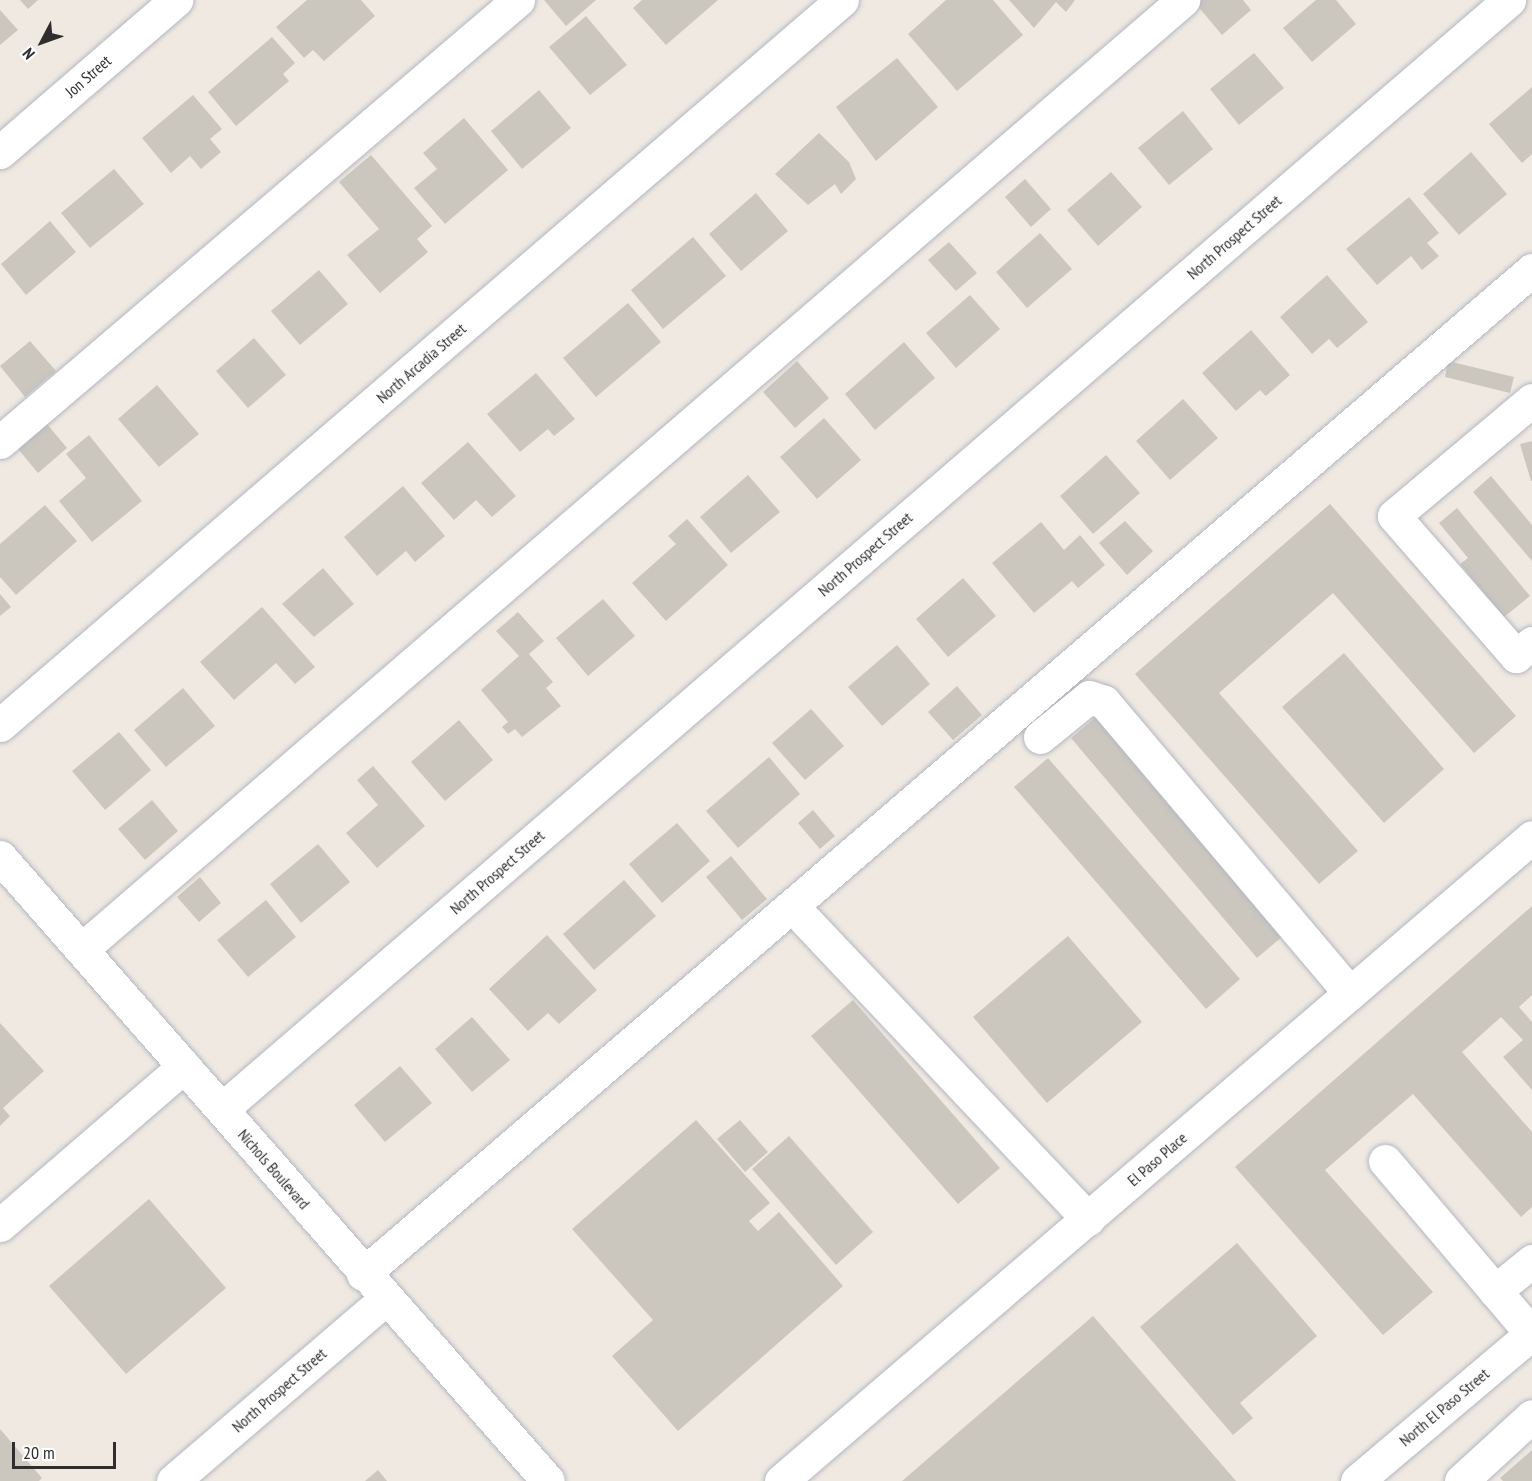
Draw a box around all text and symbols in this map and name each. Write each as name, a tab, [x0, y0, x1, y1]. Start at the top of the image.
north arrow	[12, 12, 72, 72]
text: N	[18, 44, 39, 64]
street label: Jon Street	[61, 51, 115, 101]
street label: North Prospect Street	[1183, 191, 1285, 283]
street label: North Arcadia Street	[372, 319, 470, 407]
street label: North Prospect Street	[814, 508, 916, 600]
street label: North Prospect Street	[446, 826, 548, 918]
street label: Nichols Boulevard	[234, 1125, 314, 1213]
street label: El Paso Place	[1123, 1128, 1191, 1190]
street label: North Prospect Street	[228, 1344, 330, 1436]
street label: North El Paso Street	[1395, 1364, 1493, 1450]
scale bar	[15, 1430, 118, 1468]
text: 20 m	[23, 1441, 55, 1464]

